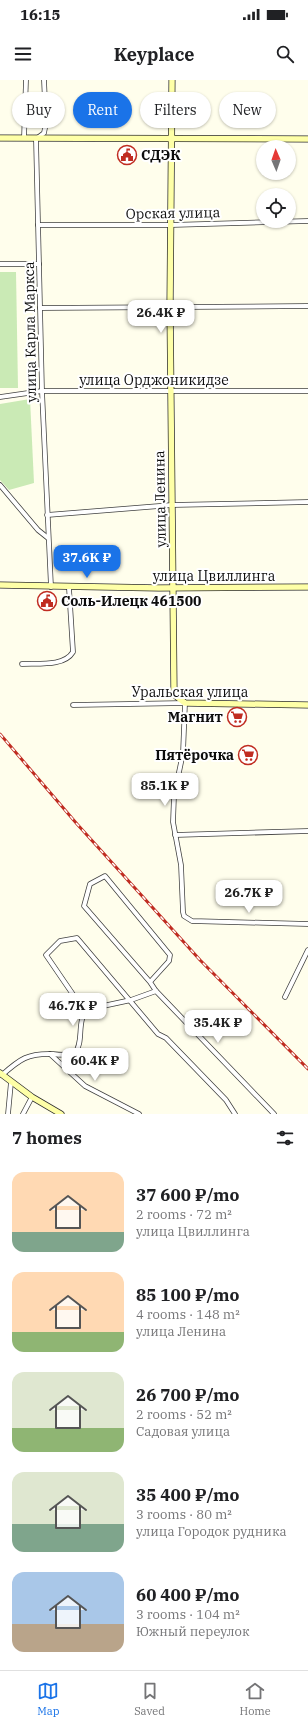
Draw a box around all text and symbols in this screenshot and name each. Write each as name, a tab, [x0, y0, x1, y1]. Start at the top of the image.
text: 16:15	[20, 5, 61, 24]
icon: menu	[12, 43, 34, 65]
text: Keyplace	[114, 43, 194, 66]
icon: search	[274, 43, 296, 65]
chip: Buy	[12, 92, 65, 128]
chip: Rent	[73, 92, 132, 128]
chip: Filters	[140, 92, 211, 128]
chip: New	[219, 92, 276, 128]
north arrow	[256, 140, 296, 180]
map controls	[256, 140, 296, 228]
public building icon: СДЭК	[116, 144, 138, 166]
place label: СДЭК	[141, 146, 181, 164]
button: locate	[256, 188, 296, 228]
street label: Орская улица	[126, 203, 221, 223]
street label: улица Карла Маркса	[20, 261, 40, 403]
pin: 26.4K ₽	[124, 300, 198, 334]
text: 26.4K ₽	[137, 304, 185, 321]
street label: улица Орджоникидзе	[79, 371, 229, 389]
street label: улица Ленина	[150, 450, 170, 548]
pin: 37.6K ₽	[50, 545, 124, 579]
text: 37.6K ₽	[63, 549, 111, 566]
street label: улица Цвиллинга	[153, 567, 276, 585]
public building icon: Соль-Илецк 461500	[36, 590, 58, 612]
place label: Соль-Илецк 461500	[61, 592, 202, 610]
street label: Уральская улица	[132, 683, 249, 701]
supermarket icon: Магнит	[226, 706, 248, 728]
place label: Магнит	[168, 708, 223, 726]
supermarket icon: Пятёрочка	[237, 744, 259, 766]
place label: Пятёрочка	[155, 746, 234, 764]
pin: 85.1K ₽	[128, 773, 202, 807]
text: 85.1K ₽	[141, 777, 189, 794]
pin: 26.7K ₽	[212, 880, 286, 914]
text: 26.7K ₽	[225, 884, 273, 901]
pin: 46.7K ₽	[36, 993, 110, 1027]
text: 46.7K ₽	[49, 997, 97, 1014]
pin: 35.4K ₽	[181, 1010, 255, 1044]
text: 35.4K ₽	[194, 1014, 242, 1031]
pin: 60.4K ₽	[58, 1048, 132, 1082]
text: 60.4K ₽	[71, 1052, 119, 1069]
text: 7 homes	[12, 1127, 82, 1149]
icon: filters	[274, 1127, 296, 1149]
text: 37 600 ₽/mo	[136, 1184, 239, 1206]
icon: home	[44, 1188, 92, 1236]
text: 2 rooms · 72 m²	[136, 1206, 232, 1223]
text: улица Цвиллинга	[136, 1223, 250, 1240]
text: 85 100 ₽/mo	[136, 1284, 239, 1306]
icon: home	[44, 1288, 92, 1336]
text: 4 rooms · 148 m²	[136, 1306, 240, 1323]
text: улица Ленина	[136, 1323, 226, 1340]
text: 26 700 ₽/mo	[136, 1384, 239, 1406]
icon: home	[44, 1388, 92, 1436]
text: 2 rooms · 52 m²	[136, 1406, 232, 1423]
text: Садовая улица	[136, 1423, 230, 1440]
text: 35 400 ₽/mo	[136, 1484, 239, 1506]
icon: home	[44, 1488, 92, 1536]
text: 3 rooms · 80 m²	[136, 1506, 232, 1523]
text: улица Городок рудника	[136, 1523, 287, 1540]
text: 60 400 ₽/mo	[136, 1584, 239, 1606]
icon: home	[44, 1588, 92, 1636]
text: 3 rooms · 104 m²	[136, 1606, 240, 1623]
text: Южный переулок	[136, 1623, 249, 1640]
tab: Map	[37, 1680, 60, 1718]
tab: Saved	[134, 1680, 165, 1718]
tab: Home	[239, 1680, 271, 1718]

